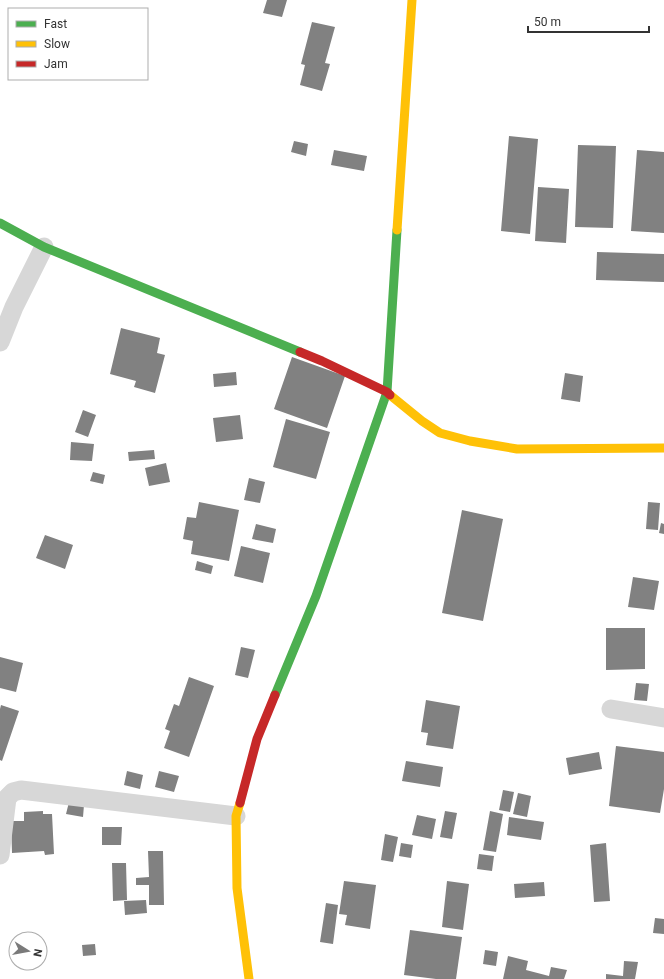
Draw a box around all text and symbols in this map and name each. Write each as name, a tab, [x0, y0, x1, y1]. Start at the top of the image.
legend	[8, 8, 148, 80]
scale bar	[528, 8, 649, 34]
text: 50 m	[534, 15, 561, 29]
text: Fast	[44, 17, 67, 31]
text: Slow	[44, 37, 70, 51]
text: Jam	[44, 57, 68, 71]
north arrow	[8, 931, 48, 971]
text: N	[30, 948, 44, 958]

